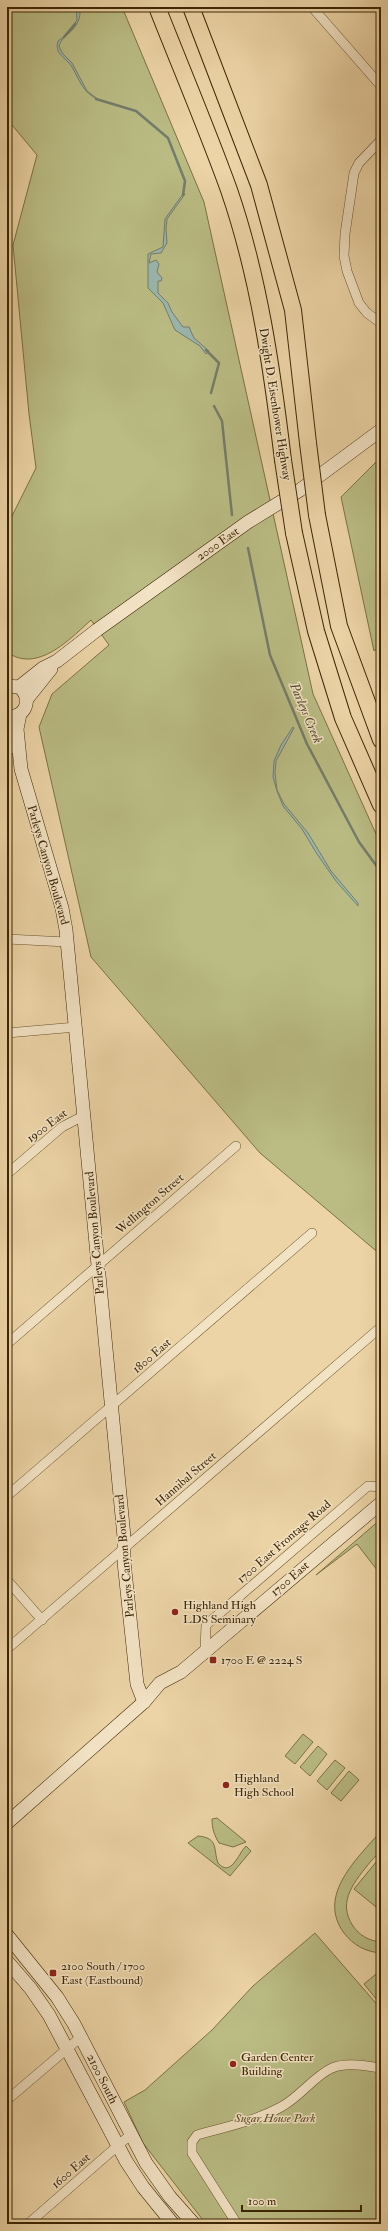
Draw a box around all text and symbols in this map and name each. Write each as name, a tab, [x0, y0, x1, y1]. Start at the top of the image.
street label: Dwight D. Eisenhower Highway	[256, 327, 295, 482]
street label: 2000 East	[194, 524, 242, 564]
water label: Parleys Creek	[286, 679, 326, 746]
street label: Parleys Canyon Boulevard	[24, 803, 72, 927]
street label: 1900 East	[24, 1106, 70, 1146]
street label: Wellington Street	[112, 1170, 187, 1238]
street label: Parleys Canyon Boulevard	[82, 1171, 108, 1295]
street label: 1800 East	[130, 1335, 174, 1377]
street label: Hannibal Street	[153, 1448, 220, 1509]
street label: Parleys Canyon Boulevard	[112, 1494, 138, 1618]
street label: 1700 East Frontage Road	[234, 1497, 334, 1587]
street label: 1700 East	[268, 1558, 312, 1600]
place label: Highland High LDS Seminary	[183, 1598, 257, 1627]
marker: Highland High LDS Seminary	[170, 1607, 180, 1617]
place label: 1700 E @ 2224 S	[221, 1653, 302, 1668]
marker: 1700 E @ 2224 S	[208, 1655, 218, 1665]
place label: Highland High School	[234, 1771, 294, 1800]
marker: Highland High School	[221, 1780, 231, 1790]
place label: 2100 South / 1700 East (Eastbound)	[61, 1959, 145, 1988]
marker: 2100 South / 1700 East (Eastbound)	[48, 1968, 58, 1978]
place label: Garden Center Building	[241, 2050, 314, 2079]
street label: 2100 South	[83, 2052, 121, 2107]
marker: Garden Center Building	[228, 2059, 238, 2069]
park label: Sugar House Park	[234, 2111, 315, 2126]
street label: 1600 East	[48, 2150, 94, 2192]
scale bar	[242, 2187, 361, 2213]
text: 100 m	[248, 2194, 277, 2209]

